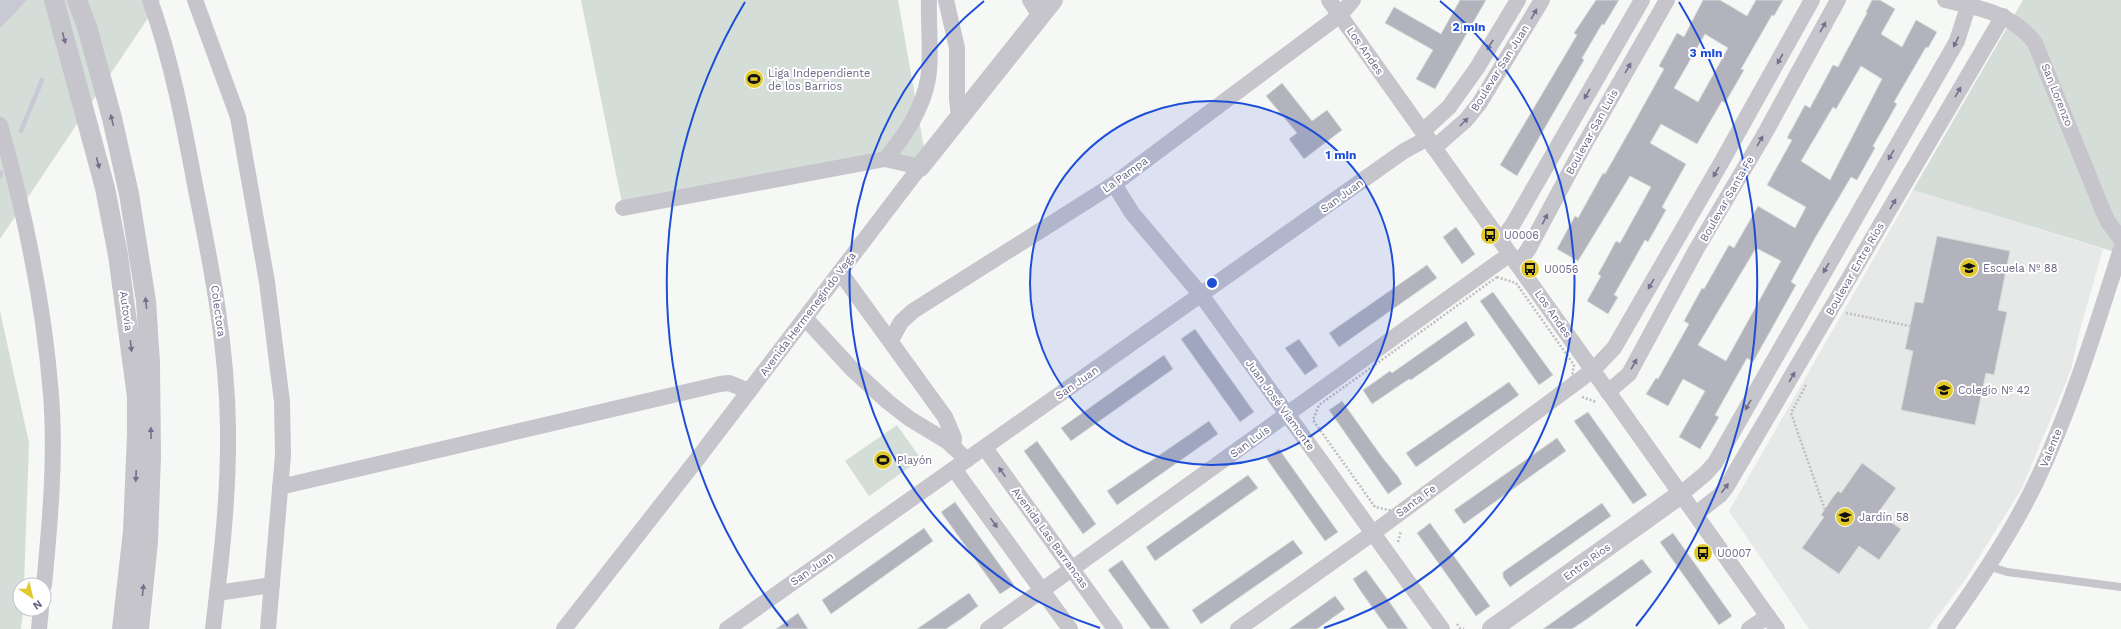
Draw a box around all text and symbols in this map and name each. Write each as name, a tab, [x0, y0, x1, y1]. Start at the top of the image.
one-way arrow	[1531, 8, 1538, 19]
text: 2 min	[1453, 20, 1485, 34]
one-way arrow	[1820, 21, 1827, 33]
street label: Boulevar San Juan	[1468, 22, 1532, 114]
street label: Los Andes	[1344, 25, 1386, 78]
one-way arrow	[61, 32, 67, 44]
one-way arrow	[1953, 37, 1959, 48]
one-way arrow	[1487, 39, 1494, 51]
text: 3 min	[1690, 46, 1722, 60]
one-way arrow	[1777, 53, 1783, 65]
one-way arrow	[1624, 62, 1631, 74]
street label: San Lorenzo	[2039, 62, 2075, 128]
place label: Liga Independiente de los Barrios	[768, 67, 870, 93]
sports icon: Liga Independiente de los Barrios	[743, 68, 765, 90]
one-way arrow	[1955, 86, 1962, 98]
street label: Boulevar San Luis	[1563, 87, 1621, 177]
one-way arrow	[1584, 88, 1591, 100]
one-way arrow	[109, 114, 115, 126]
one-way arrow	[1459, 117, 1468, 127]
one-way arrow	[1757, 135, 1764, 147]
text: 1 min	[1326, 148, 1356, 162]
one-way arrow	[1888, 149, 1895, 161]
street label: La Pampa	[1100, 154, 1150, 196]
street label: Boulevar Santa Fe	[1697, 154, 1757, 244]
one-way arrow	[95, 157, 101, 169]
one-way arrow	[1713, 166, 1720, 178]
street label: San Juan	[1318, 176, 1366, 216]
one-way arrow	[1889, 198, 1896, 210]
one-way arrow	[1541, 213, 1548, 224]
street label: Boulevar Entre Ríos	[1823, 220, 1887, 318]
bus stop icon: U0006	[1479, 224, 1501, 246]
place label: U0006	[1504, 229, 1539, 242]
street label: Avenida Hermenegindo Vega	[757, 250, 859, 378]
school or university icon: Escuela Nº 88	[1958, 257, 1980, 279]
bus stop icon: U0056	[1519, 258, 1541, 280]
one-way arrow	[1823, 262, 1830, 274]
place label: Escuela Nº 88	[1983, 262, 2058, 275]
place label: U0056	[1544, 263, 1579, 276]
centre of rings	[1205, 276, 1219, 290]
one-way arrow	[1647, 278, 1654, 290]
street label: Colectora	[208, 284, 228, 338]
street label: Los Andes	[1532, 288, 1574, 341]
street label: Autovía	[117, 290, 135, 332]
one-way arrow	[143, 297, 149, 309]
one-way arrow	[128, 340, 134, 352]
street label: Juan José Viamonte	[1243, 357, 1317, 453]
one-way arrow	[1631, 358, 1638, 369]
street label: San Juan	[1053, 364, 1101, 402]
one-way arrow	[1789, 371, 1796, 383]
school or university icon: Colegio Nº 42	[1933, 379, 1955, 401]
place label: Colegio Nº 42	[1958, 384, 2030, 397]
one-way arrow	[1745, 399, 1752, 411]
street label: San Luis	[1228, 423, 1272, 461]
one-way arrow	[148, 426, 154, 439]
street label: Valente	[2037, 427, 2065, 469]
sports icon: Playón	[872, 449, 894, 471]
place label: Playón	[897, 454, 932, 467]
one-way arrow	[998, 467, 1006, 478]
one-way arrow	[132, 470, 139, 482]
street label: Santa Fe	[1393, 482, 1439, 520]
one-way arrow	[1721, 483, 1729, 494]
street label: Avenida Las Barrancas	[1009, 485, 1091, 591]
school or university icon: Jardín 58	[1834, 506, 1856, 528]
place label: Jardín 58	[1859, 511, 1909, 524]
one-way arrow	[990, 518, 998, 528]
street label: Entre Ríos	[1561, 540, 1613, 584]
bus stop icon: U0007	[1692, 542, 1714, 564]
place label: U0007	[1717, 547, 1751, 560]
street label: San Juan	[788, 550, 836, 588]
north arrow	[12, 577, 52, 617]
one-way arrow	[140, 584, 146, 596]
text: N	[30, 597, 45, 612]

